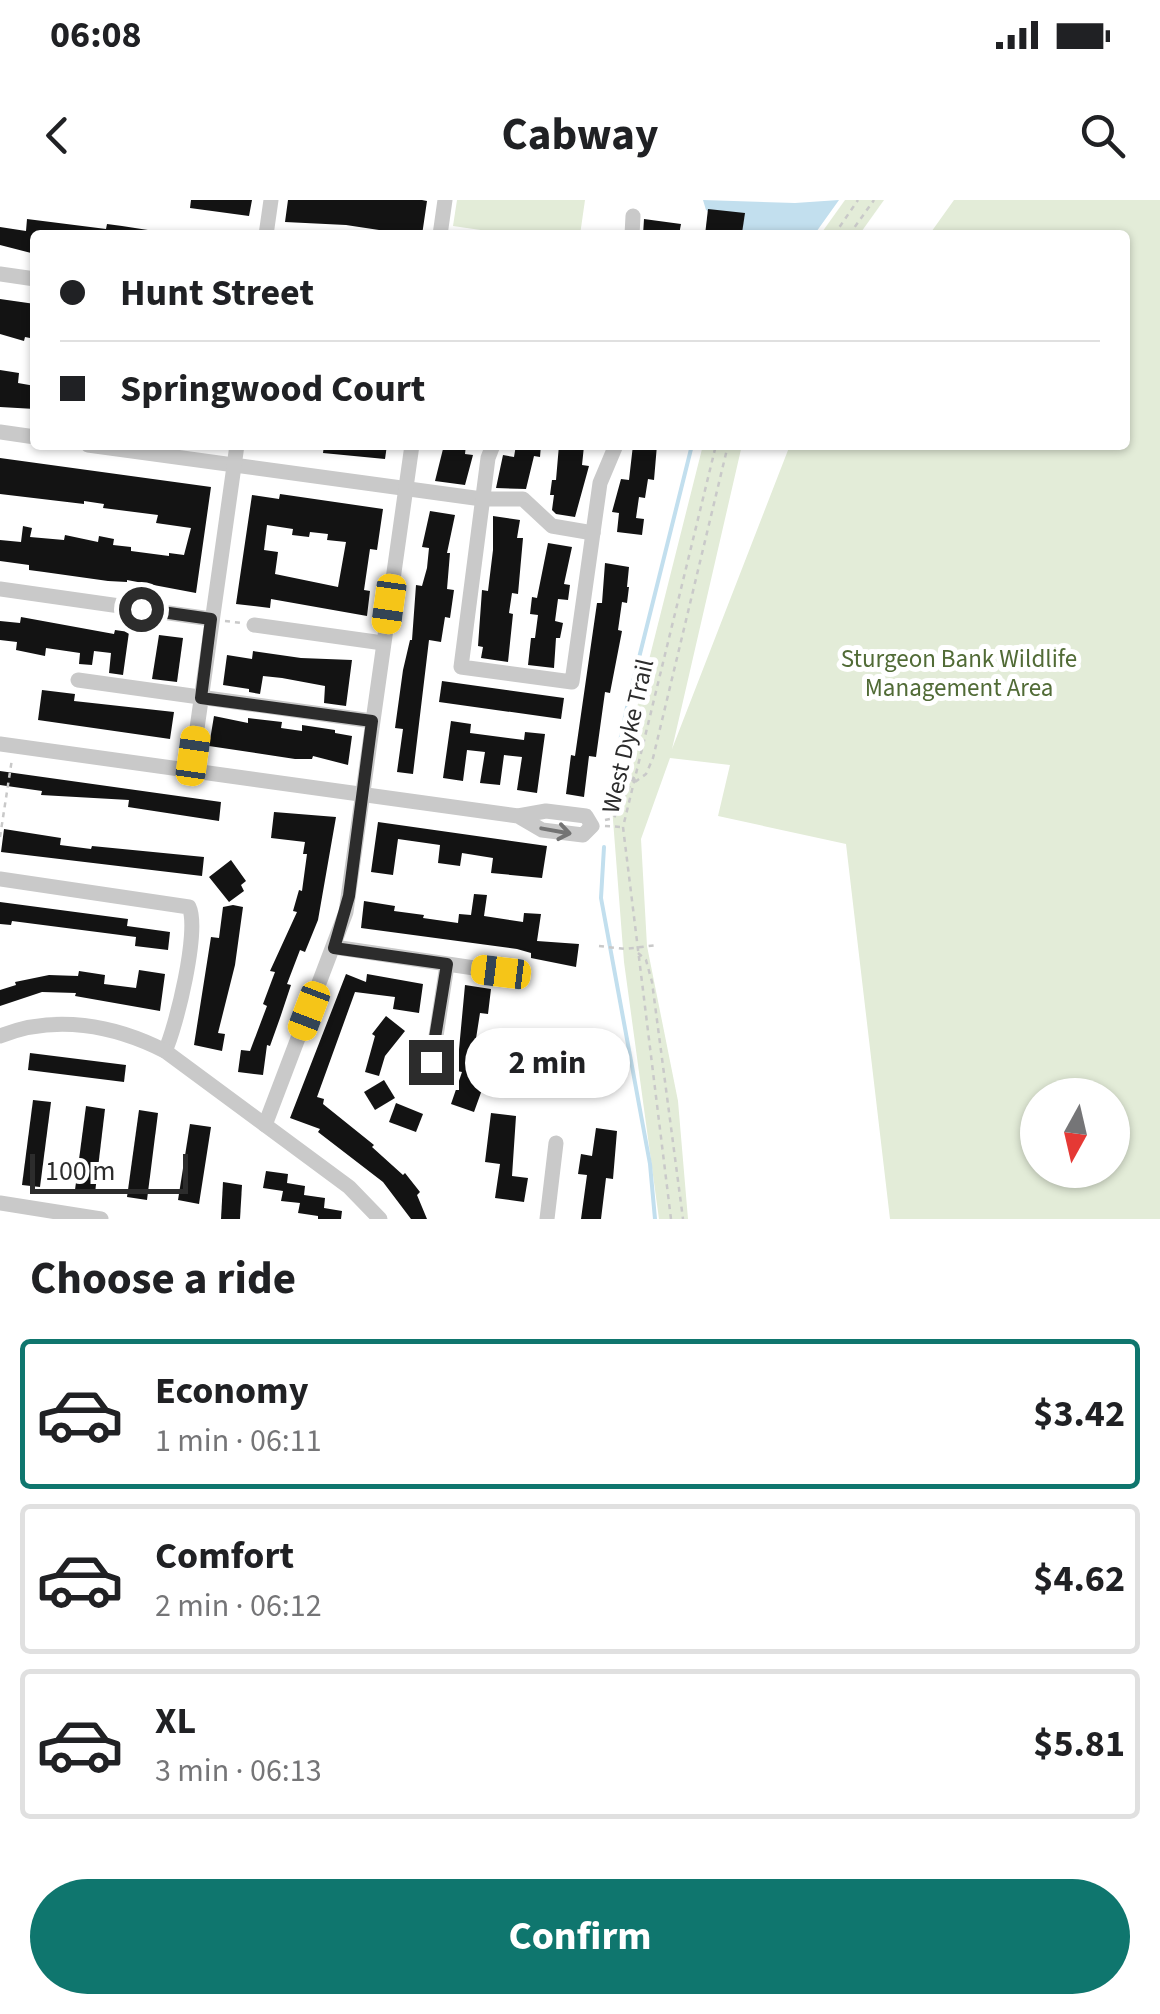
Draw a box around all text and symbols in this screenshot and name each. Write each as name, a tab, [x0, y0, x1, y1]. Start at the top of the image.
text: 06:08	[50, 8, 142, 62]
text: Cabway	[502, 103, 658, 167]
icon: back	[30, 108, 85, 163]
icon: search	[1075, 108, 1130, 163]
text: Hunt Street	[120, 266, 314, 320]
text: Springwood Court	[120, 362, 425, 416]
car	[370, 572, 408, 636]
route start	[119, 587, 164, 632]
park label: Sturgeon Bank Wildlife Management Area	[841, 641, 1077, 706]
street label: West Dyke Trail	[593, 655, 663, 817]
car	[174, 724, 212, 788]
one-way arrow	[539, 822, 572, 841]
car	[469, 953, 533, 991]
car	[284, 978, 334, 1044]
callout: 2 min	[466, 1027, 631, 1097]
route end	[409, 1040, 454, 1085]
text: 2 min	[509, 1040, 586, 1086]
north arrow	[1020, 1078, 1130, 1188]
map controls	[1020, 1078, 1130, 1188]
scale bar	[30, 1149, 188, 1194]
text: 100 m	[45, 1151, 116, 1191]
text: Choose a ride	[30, 1247, 296, 1311]
text: Economy	[155, 1364, 308, 1418]
icon: car	[35, 1369, 125, 1459]
text: $3.42	[1033, 1387, 1125, 1441]
text: 1 min · 06:11	[155, 1418, 322, 1464]
text: Comfort	[155, 1529, 294, 1583]
icon: car	[35, 1534, 125, 1624]
text: $4.62	[1033, 1552, 1125, 1606]
text: 2 min · 06:12	[155, 1583, 322, 1629]
text: XL	[155, 1694, 196, 1748]
icon: car	[35, 1699, 125, 1789]
text: $5.81	[1033, 1717, 1125, 1771]
text: 3 min · 06:13	[155, 1748, 322, 1794]
button: Confirm	[30, 1879, 1130, 1994]

